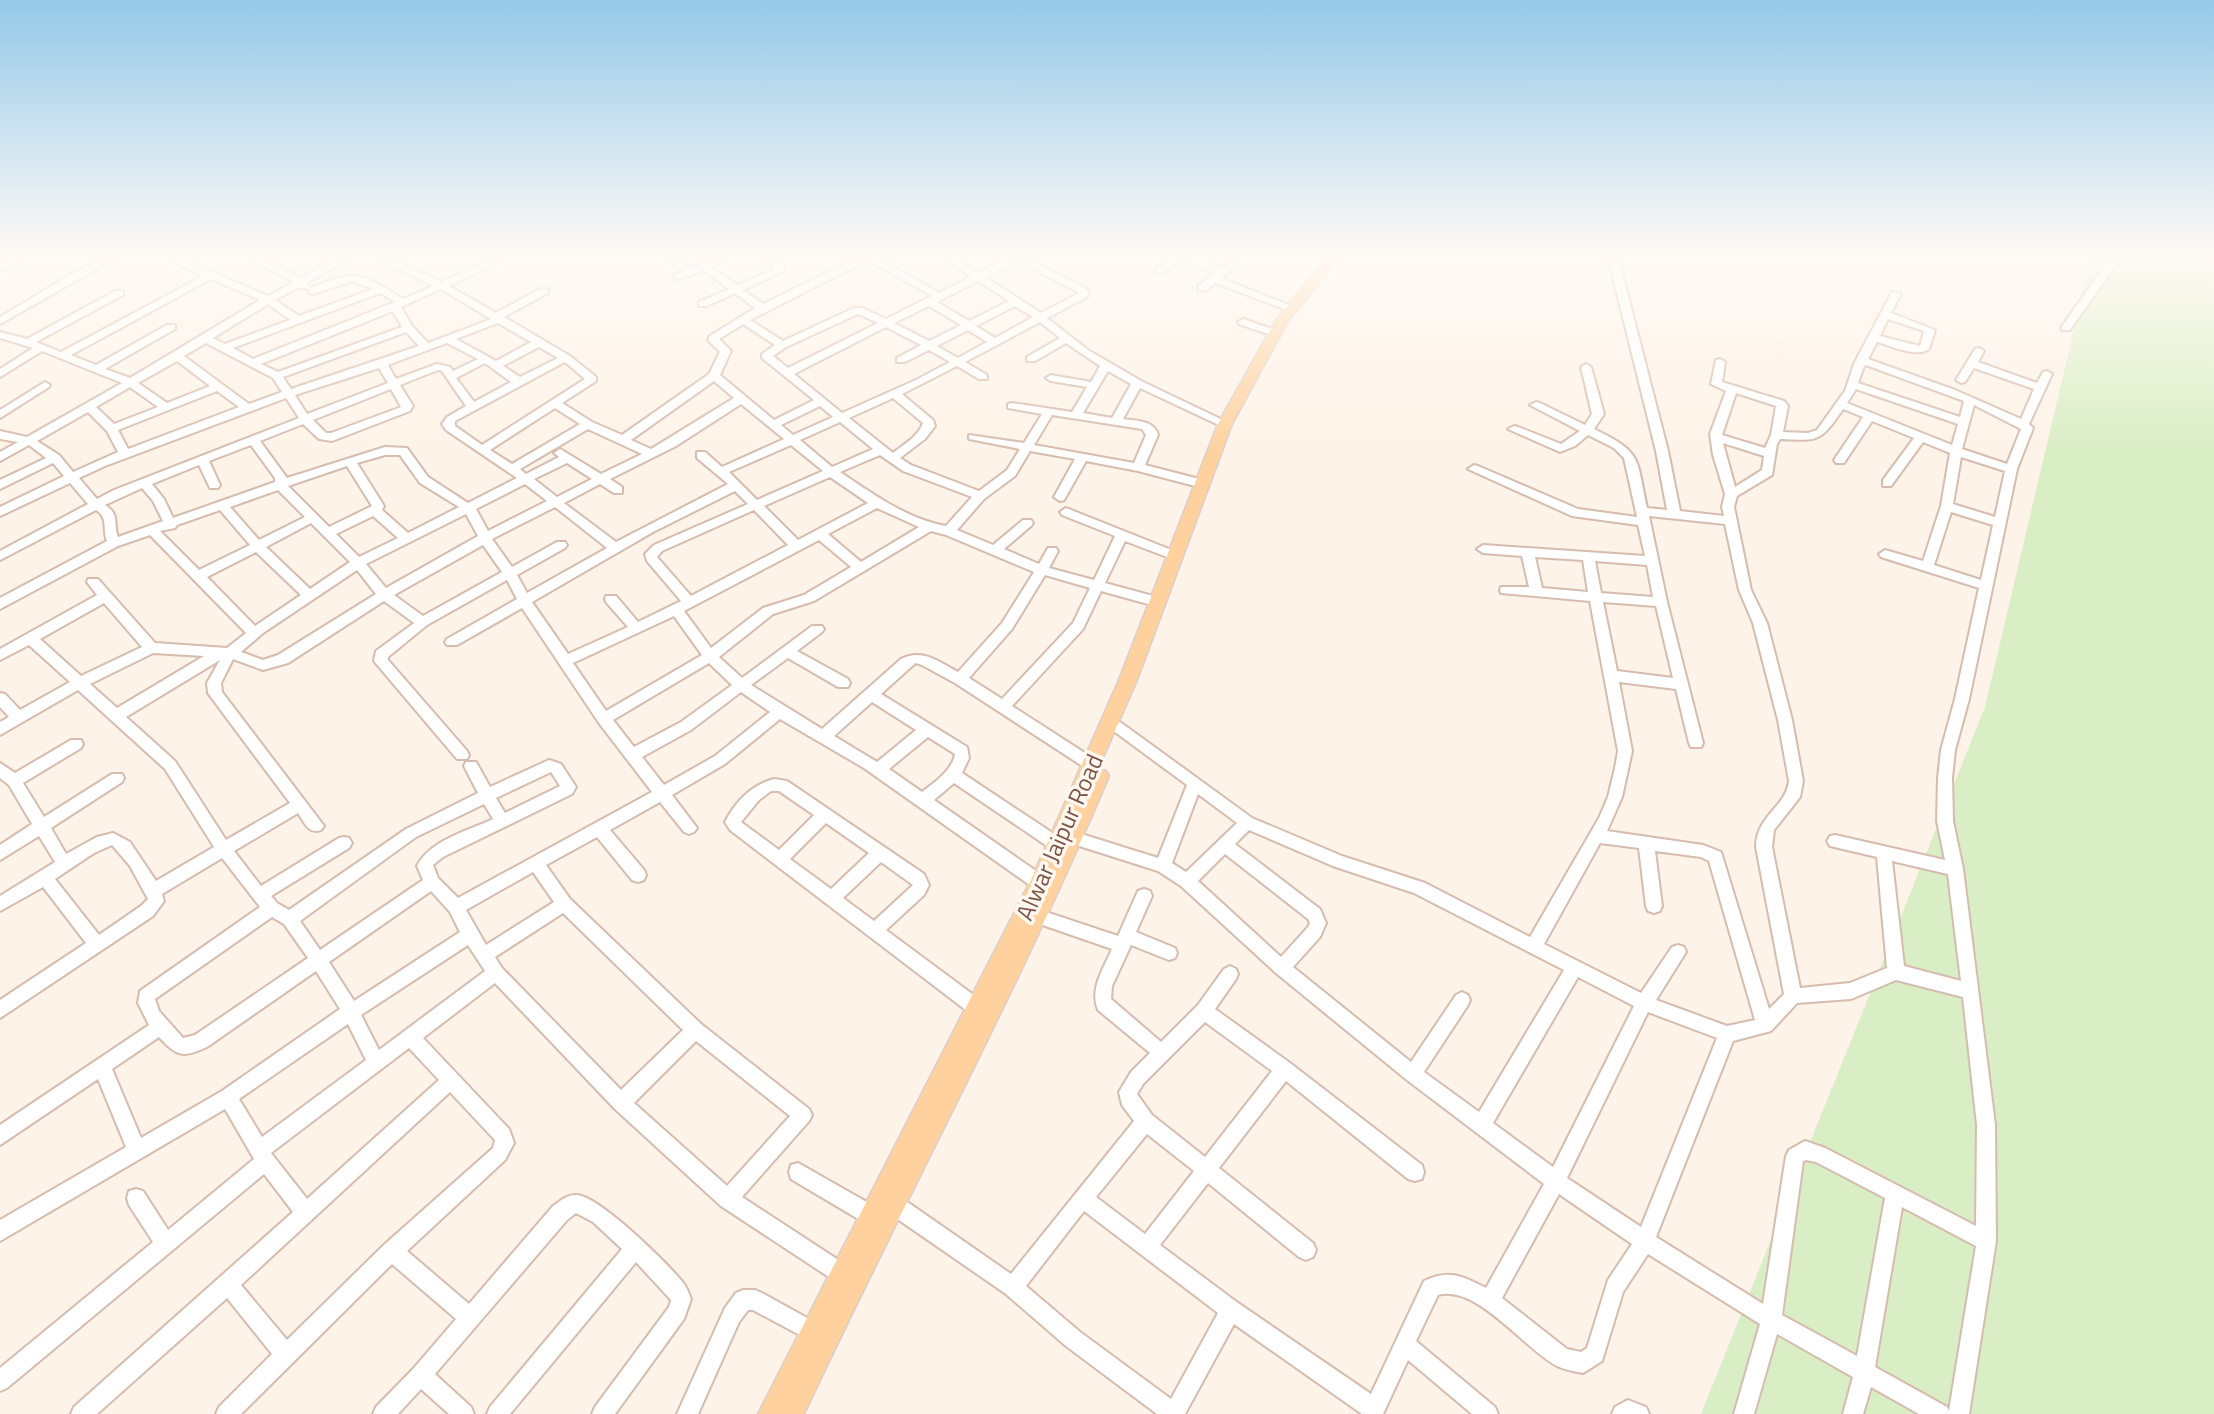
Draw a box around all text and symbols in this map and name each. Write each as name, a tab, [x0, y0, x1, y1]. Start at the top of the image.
street label: Alwar Jaipur Road	[1006, 748, 1112, 926]

